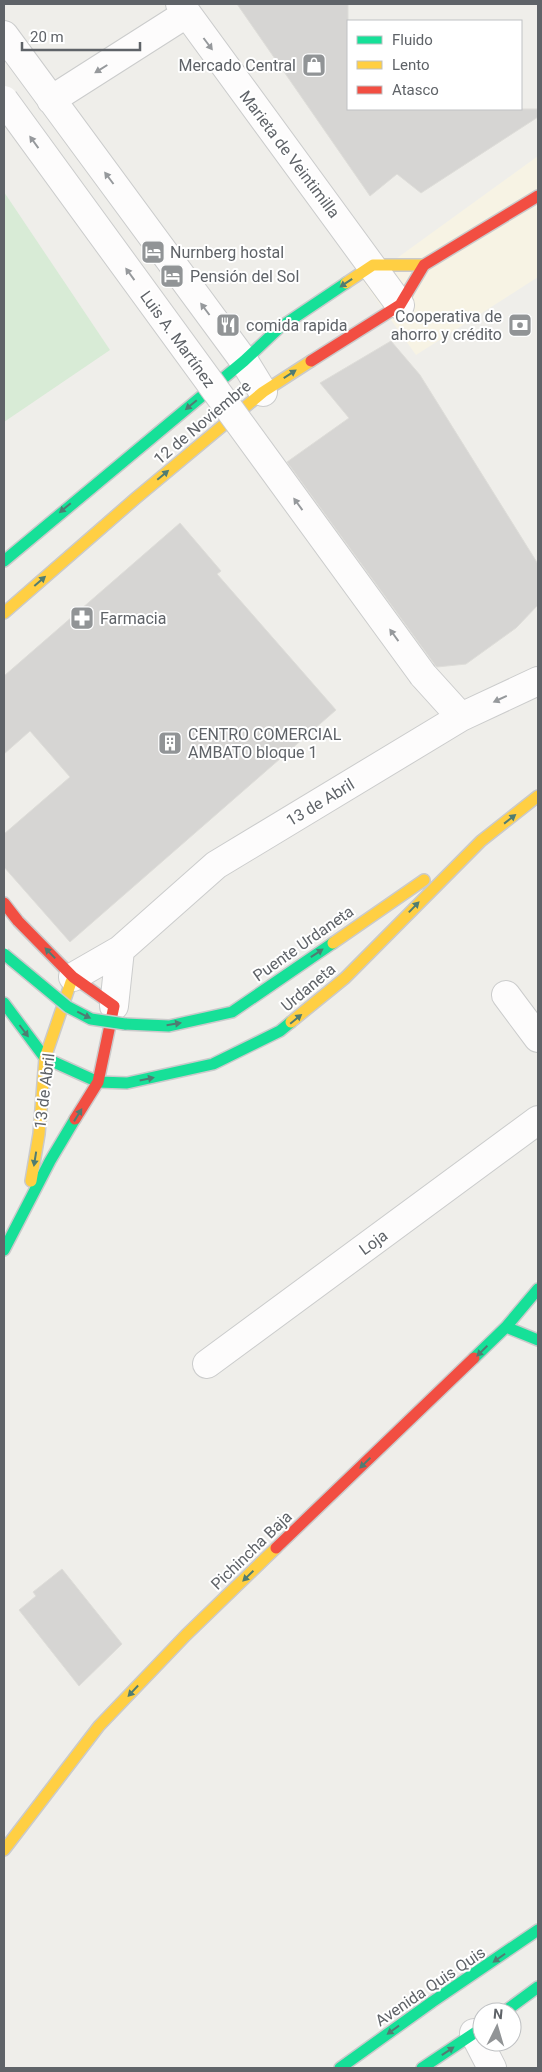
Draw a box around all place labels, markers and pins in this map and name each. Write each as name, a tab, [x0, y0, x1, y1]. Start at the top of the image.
shop icon: Mercado Central	[301, 52, 327, 78]
place label: Mercado Central	[178, 56, 296, 75]
hotel icon: Nurnberg hostal	[140, 239, 166, 265]
place label: Nurnberg hostal	[170, 243, 284, 262]
hotel icon: Pensión del Sol	[159, 263, 185, 289]
place label: Pensión del Sol	[190, 267, 299, 286]
place label: Cooperativa de ahorro y crédito	[391, 307, 502, 344]
restaurant icon: comida rapida	[215, 312, 241, 338]
bank icon: Cooperativa de ahorro y crédito	[507, 312, 533, 338]
place label: comida rapida	[246, 316, 348, 335]
pharmacy icon: Farmacia	[69, 605, 95, 631]
place label: Farmacia	[100, 609, 166, 628]
place label: CENTRO COMERCIAL AMBATO bloque 1	[188, 725, 342, 762]
building icon: CENTRO COMERCIAL AMBATO bloque 1	[157, 730, 183, 756]

